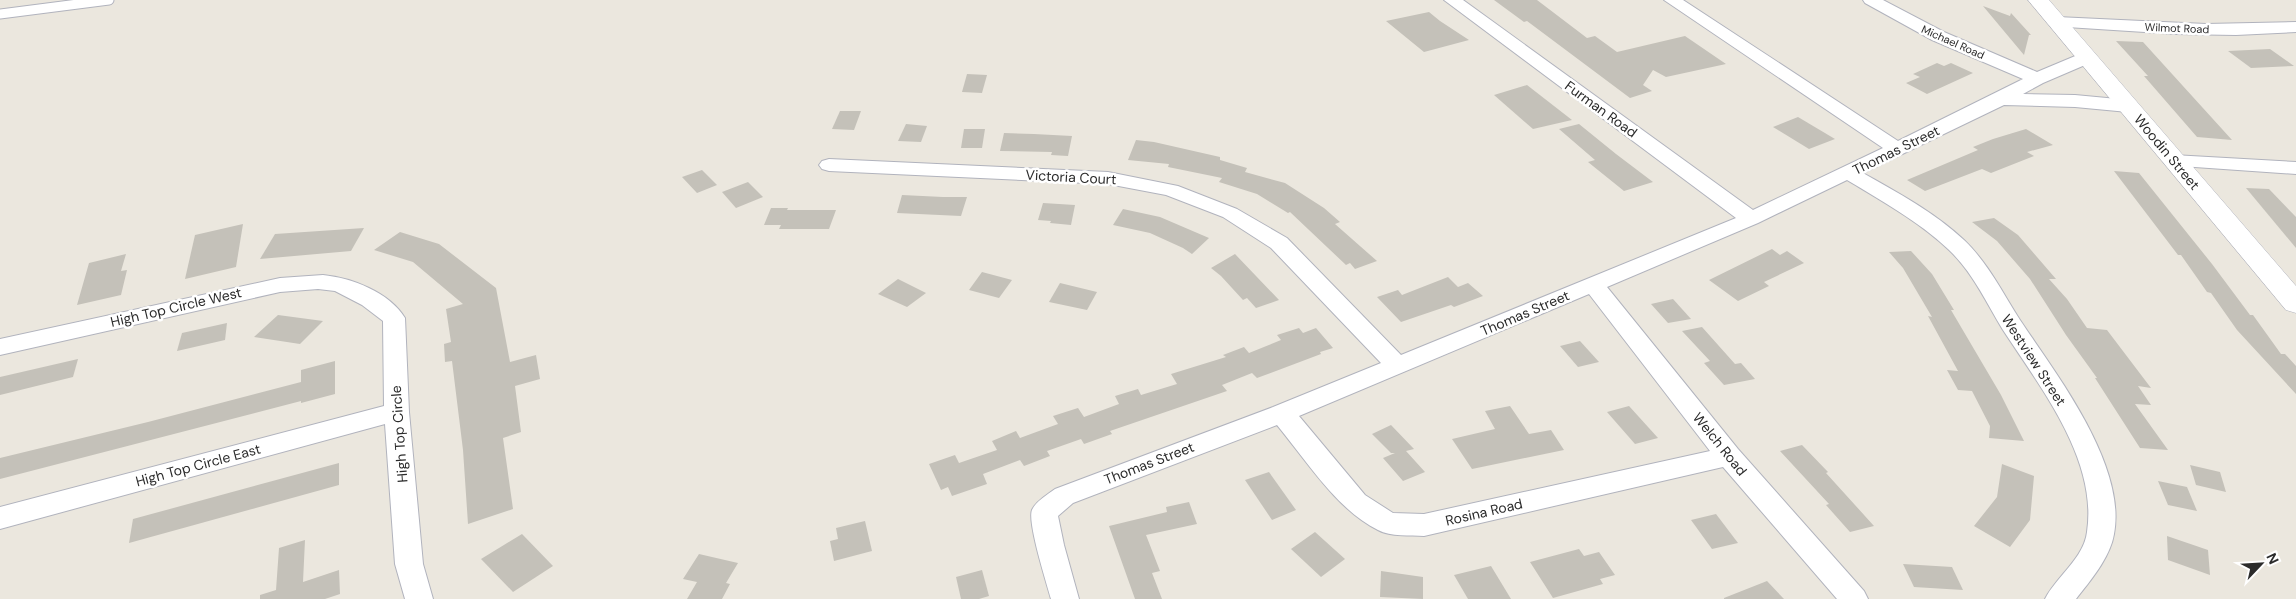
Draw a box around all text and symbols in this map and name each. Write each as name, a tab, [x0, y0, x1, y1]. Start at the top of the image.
street label: Wilmot Road	[2144, 20, 2210, 36]
street label: Michael Road	[1919, 22, 1987, 62]
street label: Furman Road	[1561, 77, 1641, 141]
street label: Woodin Street	[2130, 111, 2204, 193]
street label: Thomas Street	[1849, 121, 1943, 179]
street label: Victoria Court	[1025, 166, 1117, 188]
street label: High Top Circle West	[109, 283, 243, 331]
street label: Thomas Street	[1478, 286, 1572, 340]
street label: Westview Street	[1998, 311, 2070, 409]
street label: High Top Circle	[387, 385, 411, 483]
street label: Welch Road	[1689, 409, 1751, 479]
street label: Thomas Street	[1102, 438, 1196, 488]
street label: High Top Circle East	[134, 440, 262, 490]
street label: Rosina Road	[1444, 494, 1524, 530]
north arrow	[2236, 539, 2286, 589]
text: N	[2262, 550, 2283, 567]

